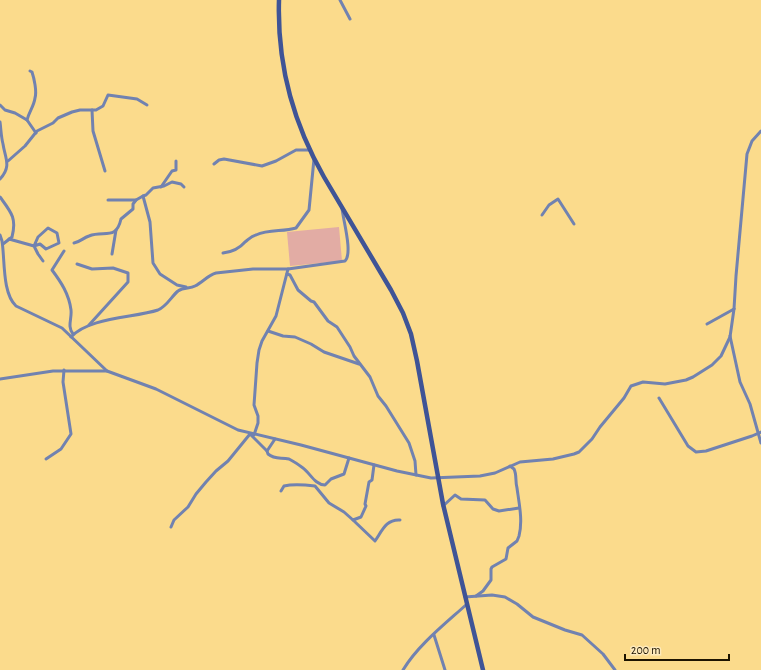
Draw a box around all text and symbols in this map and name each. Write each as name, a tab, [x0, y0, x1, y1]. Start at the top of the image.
scale bar	[625, 636, 729, 662]
text: 200 m	[631, 644, 661, 656]

